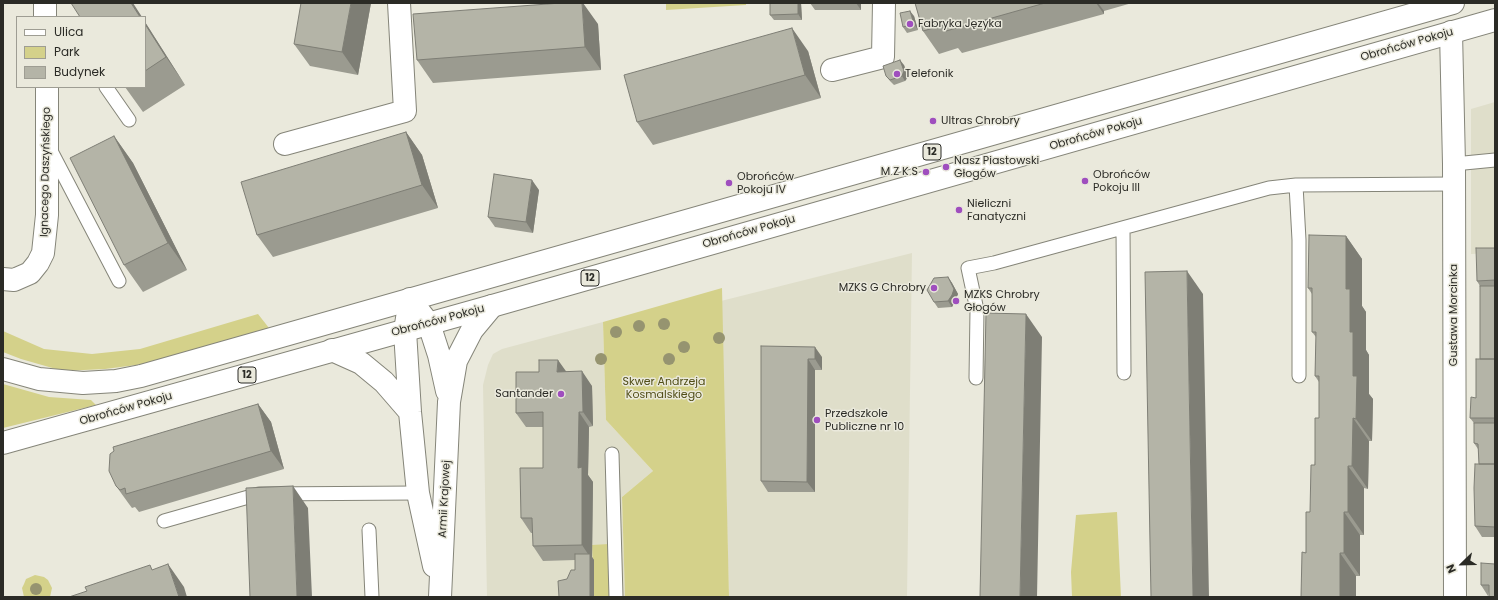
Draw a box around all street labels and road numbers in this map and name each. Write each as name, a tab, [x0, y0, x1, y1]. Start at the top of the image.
street label: Obrońców Pokoju	[1359, 25, 1455, 65]
street label: Ignacego Daszyńskiego	[38, 107, 54, 237]
street label: Obrońców Pokoju	[1048, 114, 1144, 154]
road number: 12	[923, 144, 941, 160]
street label: Obrońców Pokoju	[701, 212, 797, 252]
street label: Gustawa Morcinka	[1447, 264, 1461, 366]
road number: 12	[581, 270, 599, 286]
street label: Obrońców Pokoju	[390, 302, 486, 340]
road number: 12	[238, 367, 256, 383]
street label: Obrońców Pokoju	[78, 389, 174, 429]
street label: Armii Krajowej	[436, 460, 454, 538]

